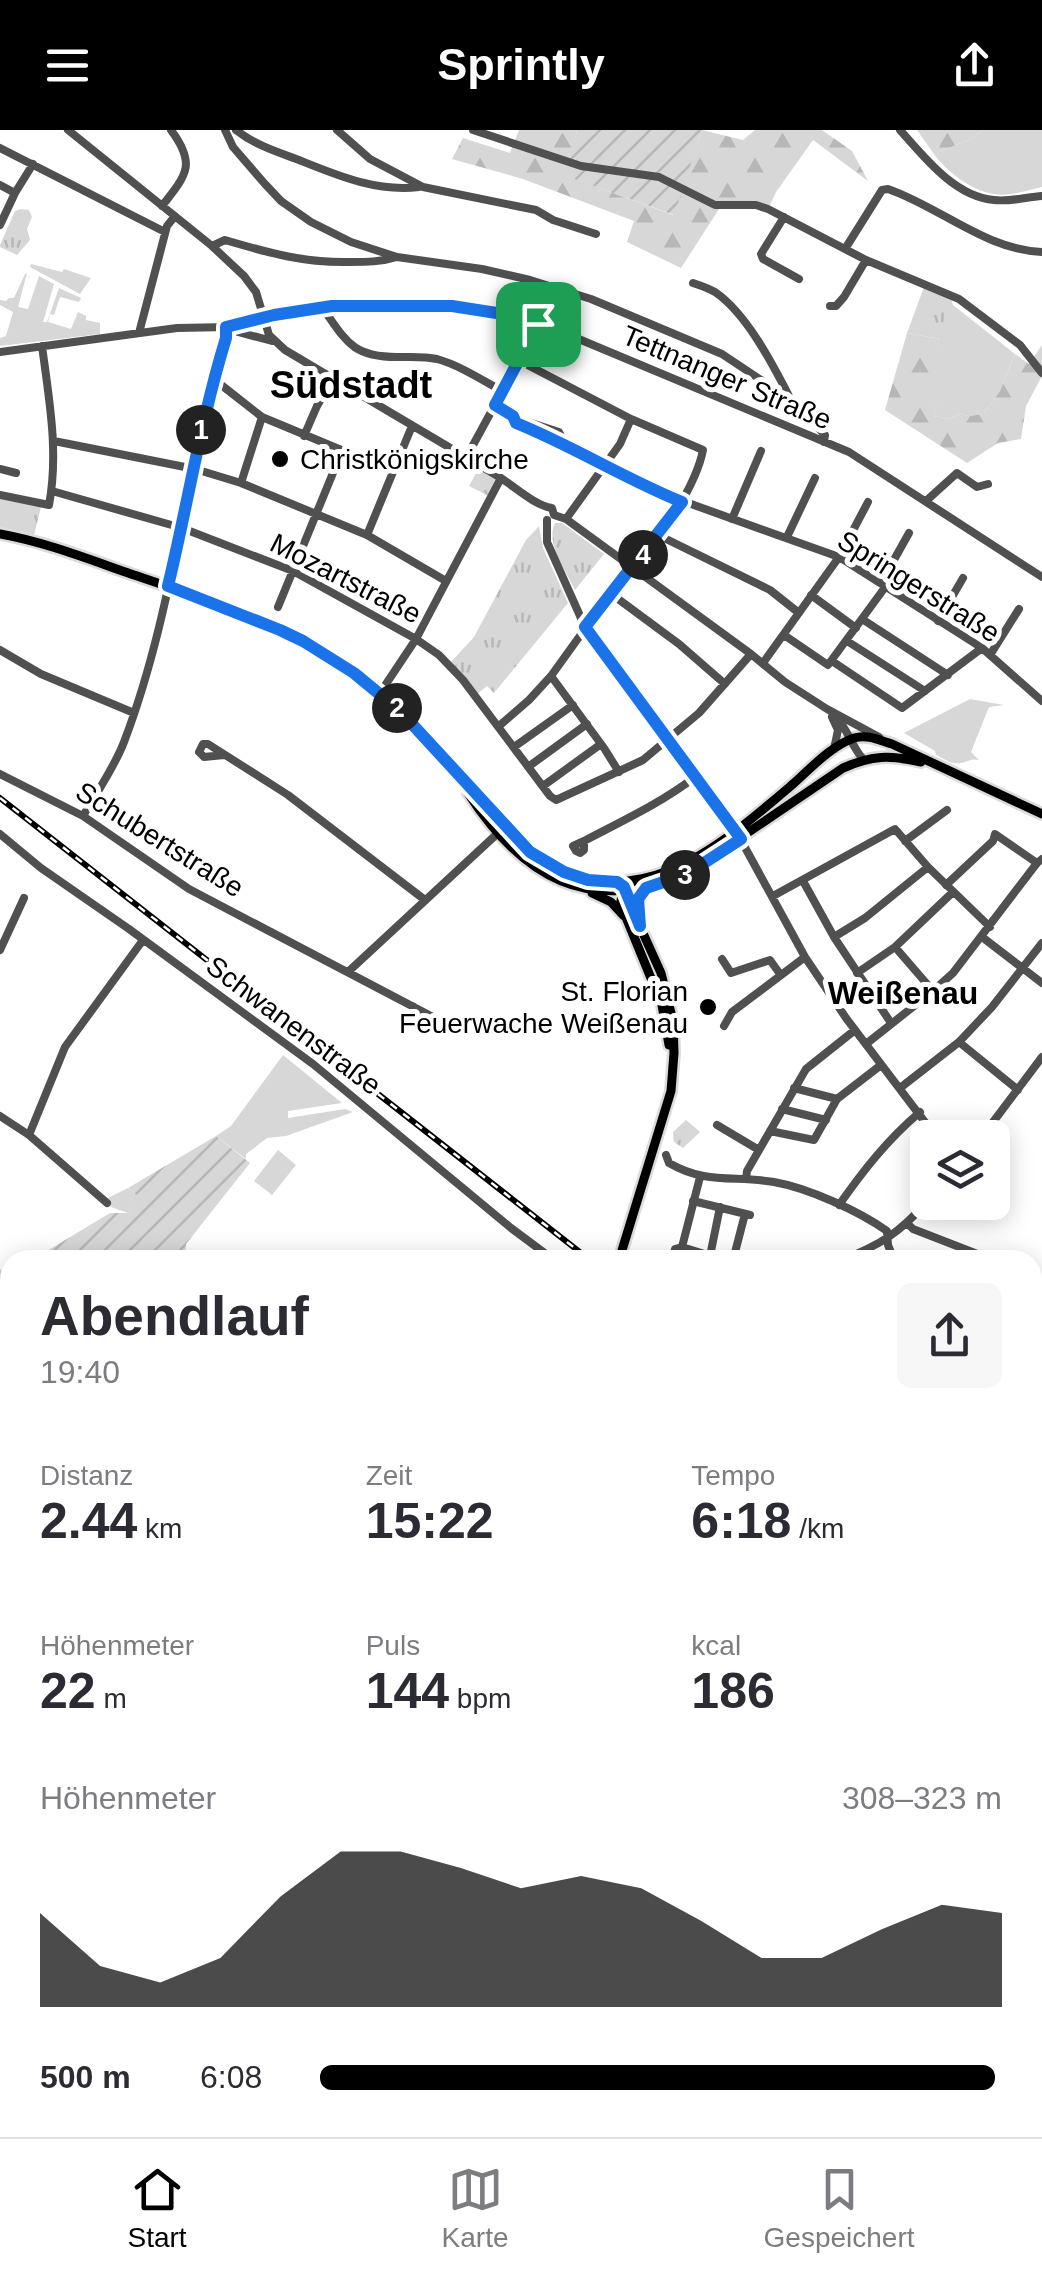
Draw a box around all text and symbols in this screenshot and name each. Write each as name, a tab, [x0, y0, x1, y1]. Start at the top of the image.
icon: menu	[40, 38, 95, 93]
icon: share	[947, 38, 1002, 93]
text: Sprintly	[437, 39, 605, 90]
pin	[496, 282, 581, 367]
icon: arrive	[511, 297, 566, 352]
street label: Tettnanger Straße	[618, 319, 836, 436]
district label: Südstadt	[270, 364, 433, 406]
pin: 1	[176, 405, 226, 455]
text: 1	[193, 414, 209, 445]
place label: Christkönigskirche	[300, 444, 529, 475]
marker: Christkönigskirche	[269, 448, 291, 470]
street label: Springerstraße	[832, 524, 1005, 649]
street label: Mozartstraße	[265, 527, 426, 630]
pin: 4	[618, 530, 668, 580]
text: 4	[635, 539, 651, 570]
pin: 2	[372, 683, 422, 733]
text: 2	[389, 692, 405, 723]
street label: Schubertstraße	[70, 776, 249, 903]
pin: 3	[660, 850, 710, 900]
text: 3	[677, 859, 693, 890]
street label: Schwanenstraße	[200, 950, 387, 1101]
district label: Weißenau	[828, 975, 978, 1011]
place label: St. Florian Feuerwache Weißenau	[399, 976, 688, 1039]
marker: St. Florian Feuerwache Weißenau	[697, 996, 719, 1018]
map controls	[910, 1120, 1010, 1220]
button: layers	[910, 1120, 1010, 1220]
button: share	[897, 1283, 1002, 1388]
text: Abendlauf	[40, 1285, 309, 1347]
text: 19:40	[40, 1354, 120, 1390]
text: Distanz	[40, 1460, 133, 1491]
text: Zeit	[366, 1460, 412, 1491]
text: Tempo	[691, 1460, 775, 1491]
text: 2.44	[40, 1493, 137, 1549]
text: 15:22	[366, 1493, 494, 1549]
text: 6:18	[691, 1493, 791, 1549]
text: km	[137, 1513, 182, 1544]
text: /km	[791, 1513, 844, 1544]
text: Höhenmeter	[40, 1630, 194, 1661]
text: Puls	[366, 1630, 420, 1661]
text: kcal	[691, 1630, 741, 1661]
text: 22	[40, 1663, 96, 1719]
text: 144	[366, 1663, 449, 1719]
text: 186	[691, 1663, 775, 1719]
text: m	[96, 1683, 127, 1714]
text: bpm	[449, 1683, 511, 1714]
text: Höhenmeter	[40, 1780, 216, 1816]
text: 308–323 m	[842, 1780, 1002, 1816]
text: 500 m	[40, 2059, 131, 2095]
text: 6:08	[200, 2059, 262, 2095]
tab: Start	[127, 2162, 187, 2254]
tab: Karte	[442, 2162, 509, 2254]
tab: Gespeichert	[764, 2162, 915, 2254]

